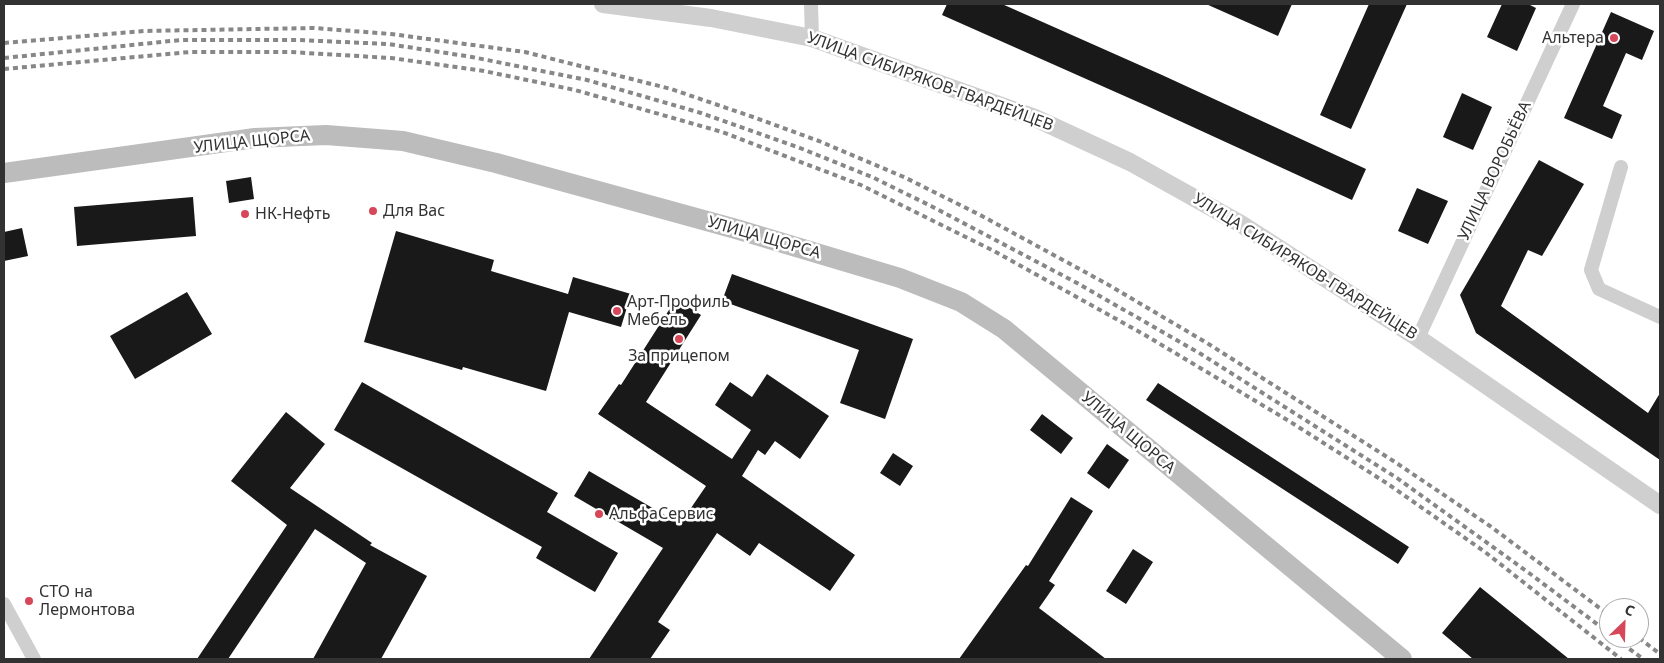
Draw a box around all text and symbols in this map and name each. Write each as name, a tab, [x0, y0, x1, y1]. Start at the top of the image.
street label: УЛИЦА СИБИРЯКОВ-ГВАРДЕЙЦЕВ	[804, 28, 1056, 136]
place label: Альтера	[1542, 28, 1604, 48]
marker: Альтера	[1608, 32, 1620, 44]
street label: УЛИЦА ВОРОБЬЁВА	[1454, 98, 1536, 244]
street label: УЛИЦА ЩОРСА	[193, 126, 311, 158]
street label: УЛИЦА СИБИРЯКОВ-ГВАРДЕЙЦЕВ	[1189, 190, 1421, 344]
place label: Для Вас	[383, 201, 445, 221]
place label: НК-Нефть	[255, 204, 330, 224]
marker: Для Вас	[367, 205, 379, 217]
marker: НК-Нефть	[239, 208, 251, 220]
street label: УЛИЦА ЩОРСА	[705, 213, 823, 263]
place label: Арт-Профиль Мебель	[627, 292, 730, 330]
marker: Арт-Профиль Мебель	[611, 305, 623, 317]
marker: За прицепом	[673, 333, 685, 345]
place label: За прицепом	[628, 346, 730, 366]
street label: УЛИЦА ЩОРСА	[1077, 388, 1179, 478]
place label: АльфаСервис	[609, 504, 714, 524]
marker: АльфаСервис	[593, 508, 605, 520]
place label: СТО на Лермонтова	[39, 582, 135, 620]
marker: СТО на Лермонтова	[23, 595, 35, 607]
north arrow	[1599, 598, 1649, 648]
text: С	[1622, 599, 1638, 620]

